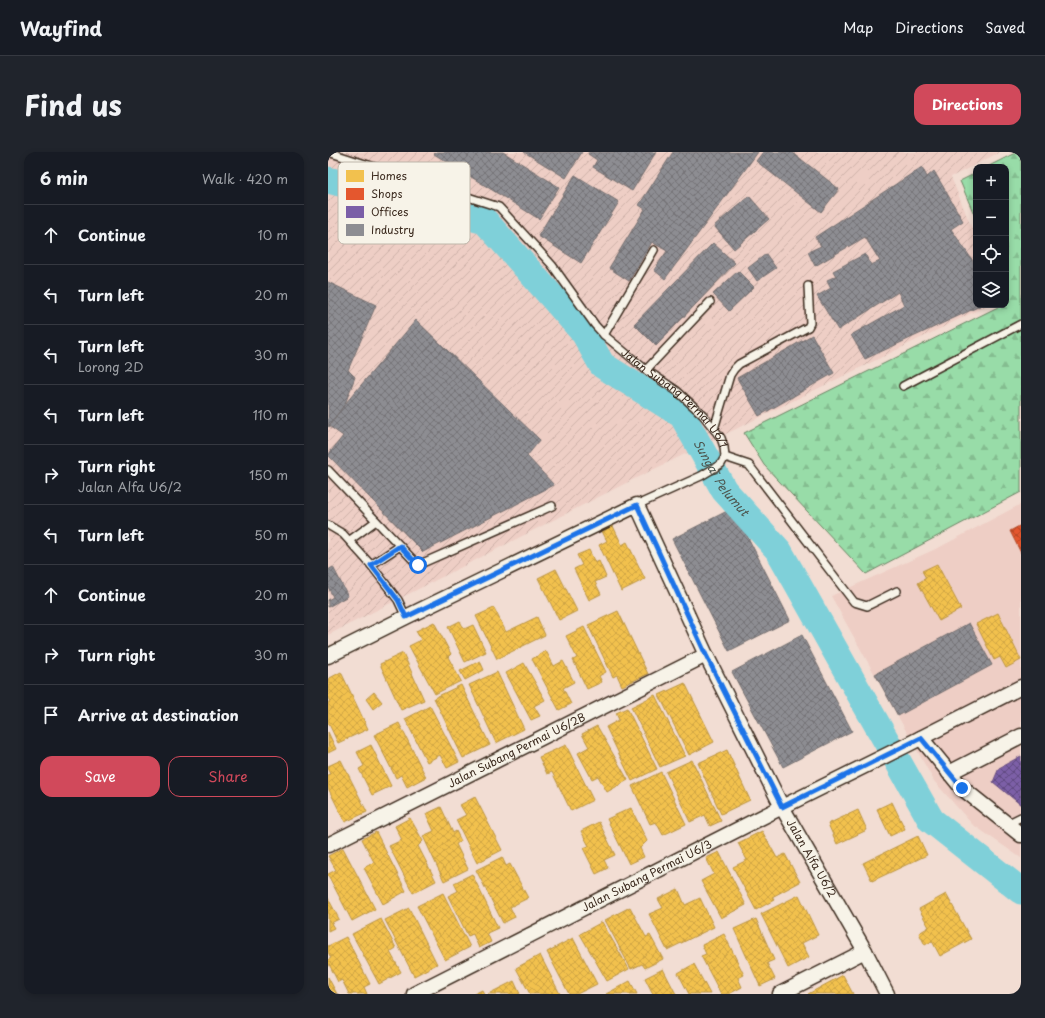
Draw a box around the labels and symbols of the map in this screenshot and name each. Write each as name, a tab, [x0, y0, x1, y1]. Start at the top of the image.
legend	[338, 162, 470, 244]
text: Homes	[371, 167, 407, 184]
text: Shops	[371, 185, 402, 202]
text: Offices	[371, 203, 408, 220]
text: Industry	[371, 221, 415, 238]
street label: Jalan Subang Permai U6/1	[618, 344, 733, 450]
water label: Sungai Pelumut	[689, 436, 755, 521]
route start	[409, 556, 427, 574]
street label: Jalan Subang Permai U6/2B	[445, 708, 588, 792]
route end	[953, 779, 971, 797]
street label: Jalan Alfa U6/2	[783, 816, 841, 900]
street label: Jalan Subang Permai U6/3	[578, 835, 715, 916]

